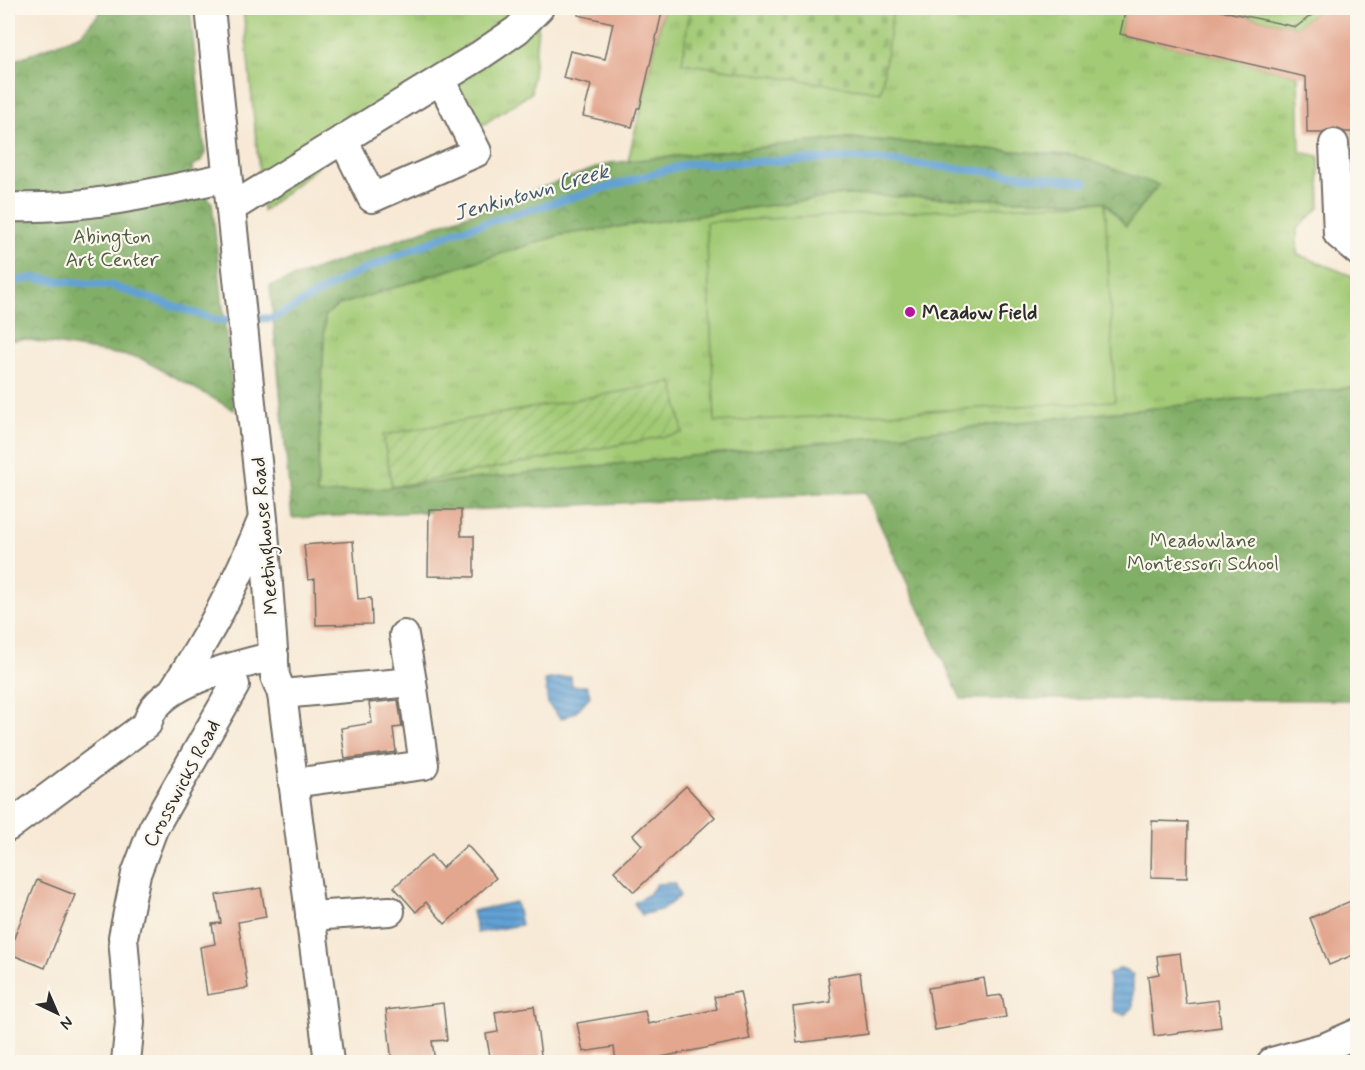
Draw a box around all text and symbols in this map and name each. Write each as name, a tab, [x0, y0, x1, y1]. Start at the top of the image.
water label: Jenkintown Creek	[451, 157, 613, 228]
park label: Abington Art Center	[65, 224, 159, 274]
place label: Meadow Field	[922, 300, 1037, 327]
marker: Meadow Field	[903, 305, 917, 319]
street label: Meetinghouse Road	[245, 456, 288, 616]
park label: Meadowlane Montessori School	[1127, 528, 1279, 578]
street label: Crosswicks Road	[137, 715, 227, 852]
north arrow	[27, 983, 87, 1043]
text: N	[55, 1011, 78, 1034]

